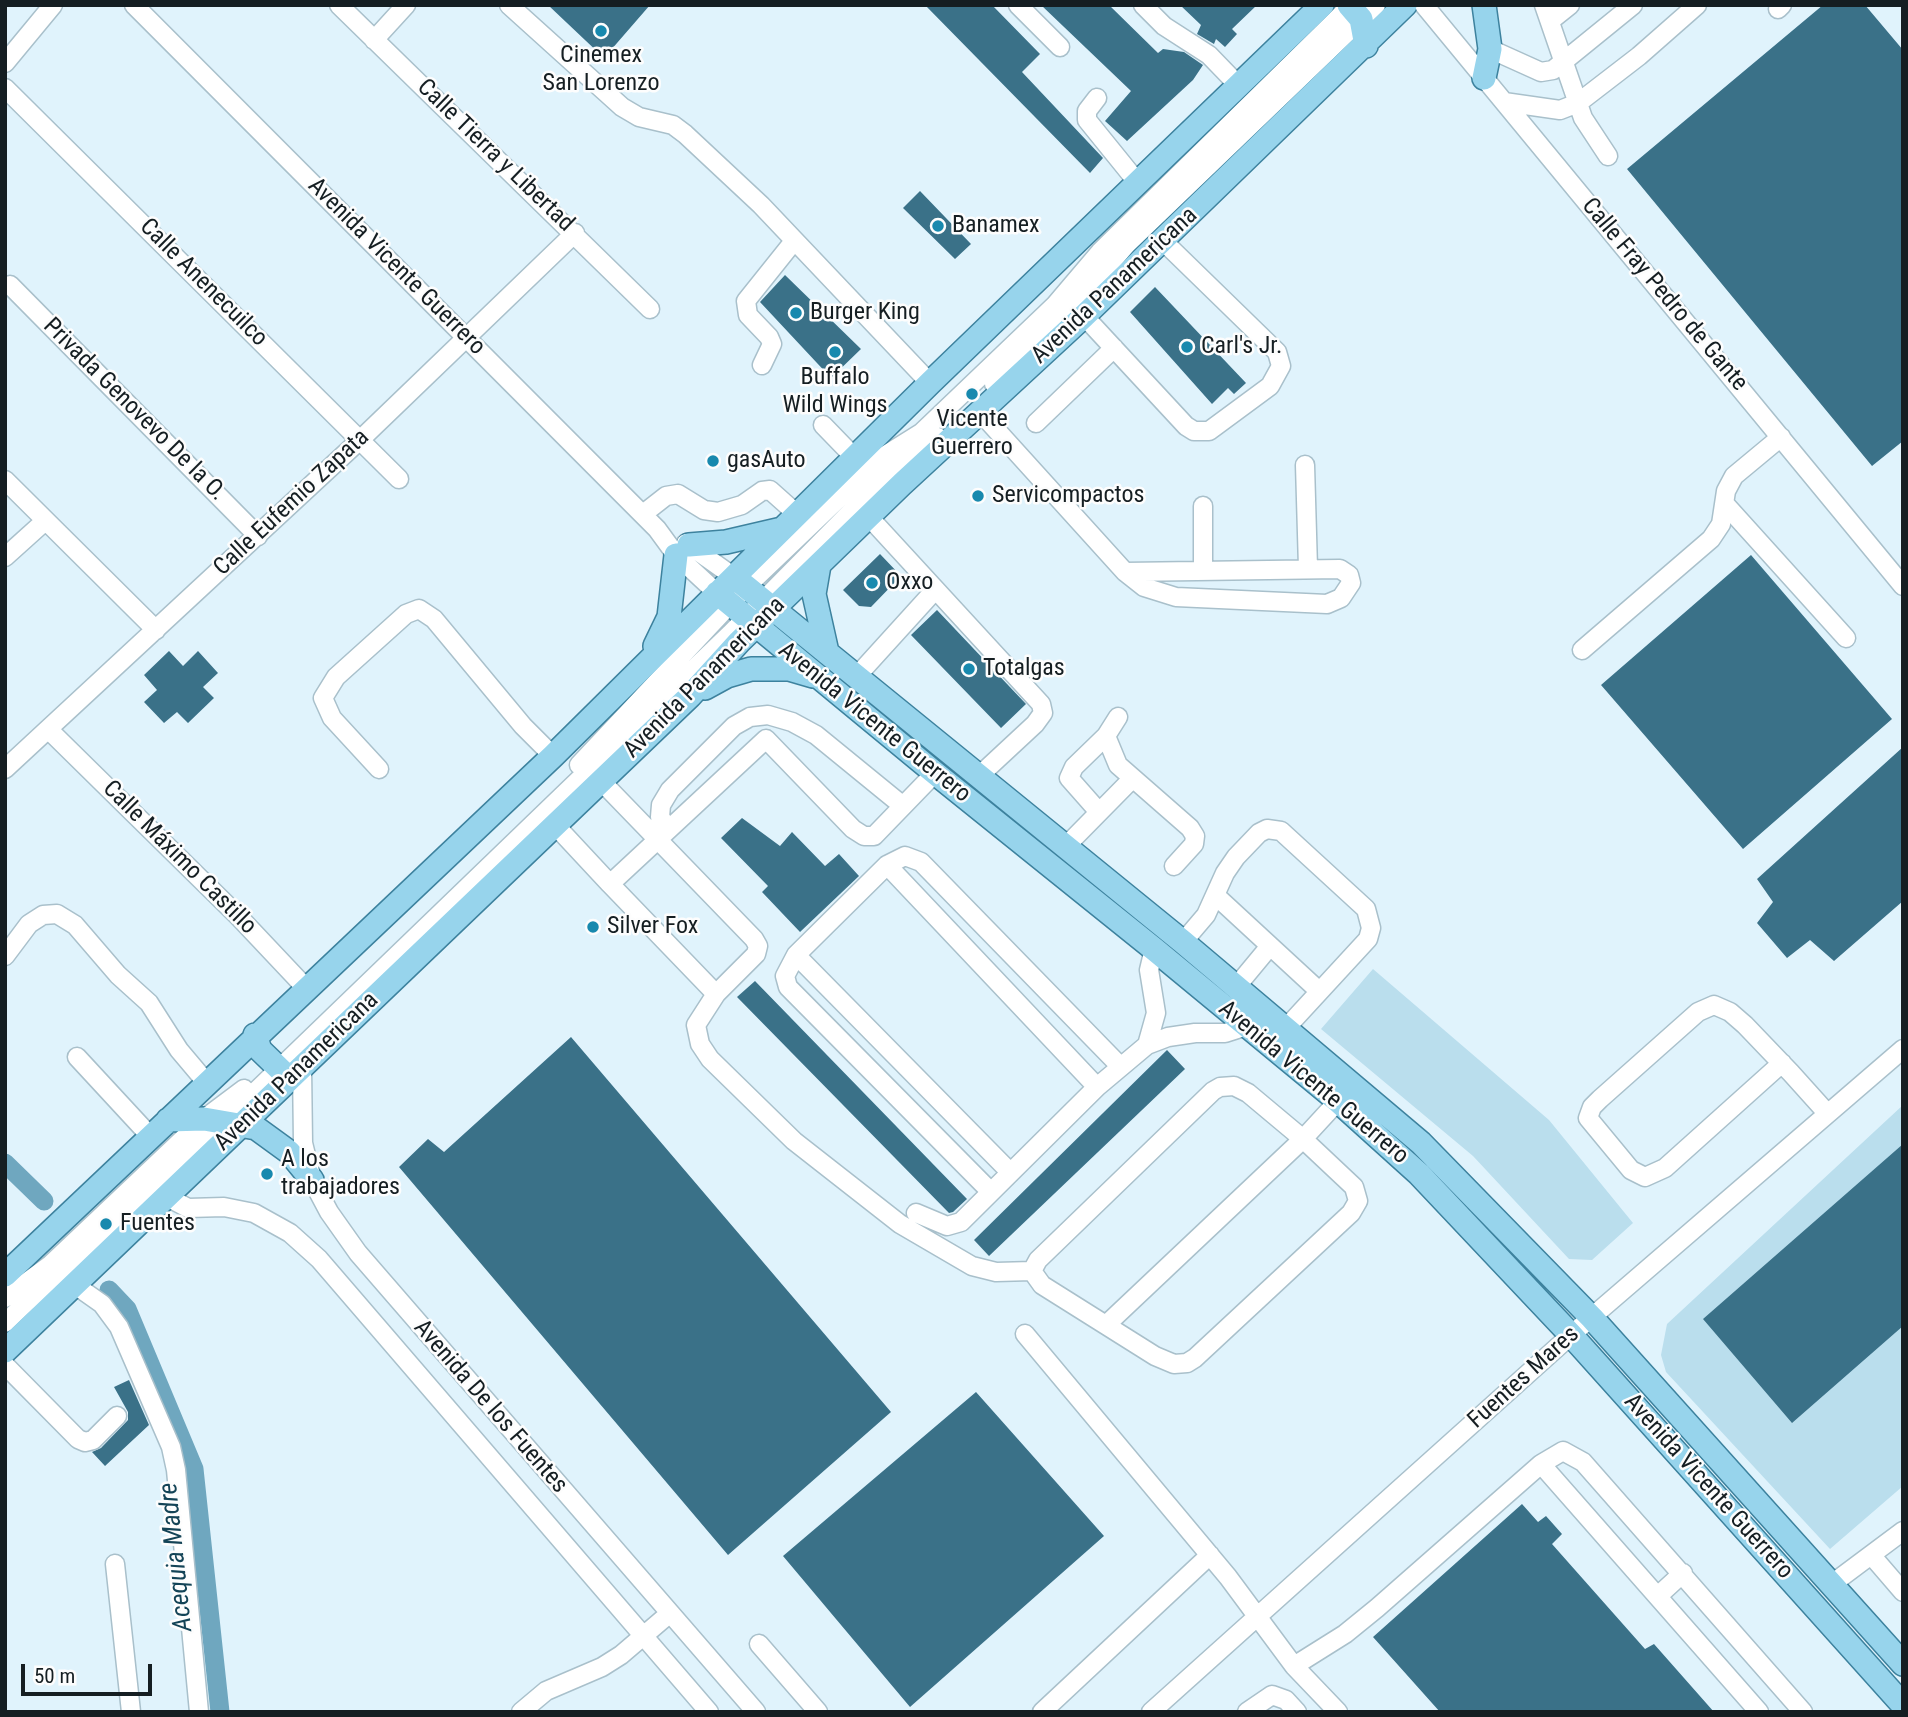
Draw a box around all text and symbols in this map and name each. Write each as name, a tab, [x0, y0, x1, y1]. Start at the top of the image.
marker: Cinemex San Lorenzo	[593, 23, 609, 39]
place label: Cinemex San Lorenzo	[543, 42, 659, 98]
street label: Calle Tierra y Libertad	[410, 74, 580, 238]
street label: Avenida Vicente Guerrero	[301, 172, 491, 362]
street label: Calle Fray Pedro de Gante	[1575, 193, 1753, 397]
street label: Avenida Panamericana	[1026, 202, 1204, 370]
place label: Banamex	[952, 212, 1040, 240]
street label: Calle Anenecuilco	[133, 213, 273, 353]
marker: Banamex	[930, 218, 946, 234]
place label: Burger King	[810, 299, 920, 327]
marker: Burger King	[788, 305, 804, 321]
street label: Privada Genovevo De la O.	[37, 313, 231, 507]
place label: Carl's Jr.	[1201, 333, 1282, 361]
marker: Carl's Jr.	[1179, 339, 1195, 355]
marker: Buffalo Wild Wings	[827, 344, 843, 360]
place label: Buffalo Wild Wings	[783, 364, 887, 420]
marker: Vicente Guerrero	[964, 386, 980, 402]
place label: Vicente Guerrero	[931, 406, 1013, 462]
street label: Calle Eufemio Zapata	[208, 424, 376, 582]
place label: gasAuto	[727, 447, 806, 475]
marker: gasAuto	[705, 453, 721, 469]
place label: Servicompactos	[992, 482, 1144, 510]
marker: Servicompactos	[970, 488, 986, 504]
place label: Oxxo	[886, 569, 933, 597]
marker: Oxxo	[864, 575, 880, 591]
street label: Avenida Panamericana	[618, 591, 792, 765]
street label: Avenida Vicente Guerrero	[772, 637, 976, 809]
place label: Totalgas	[983, 655, 1065, 683]
marker: Totalgas	[961, 661, 977, 677]
street label: Calle Máximo Castillo	[96, 775, 262, 941]
place label: Silver Fox	[607, 913, 698, 941]
marker: Silver Fox	[585, 919, 601, 935]
street label: Avenida Panamericana	[209, 987, 385, 1157]
street label: Avenida Vicente Guerrero	[1212, 995, 1414, 1171]
place label: A los trabajadores	[281, 1146, 400, 1202]
marker: A los trabajadores	[259, 1166, 275, 1182]
place label: Fuentes	[120, 1210, 195, 1238]
marker: Fuentes	[98, 1216, 114, 1232]
street label: Avenida De los Fuentes	[407, 1314, 573, 1500]
street label: Fuentes Mares	[1463, 1321, 1585, 1435]
street label: Avenida Vicente Guerrero	[1617, 1388, 1799, 1586]
water label: Acequia Madre	[154, 1481, 200, 1633]
scale bar	[24, 1650, 156, 1694]
text: 50 m	[34, 1664, 75, 1688]

